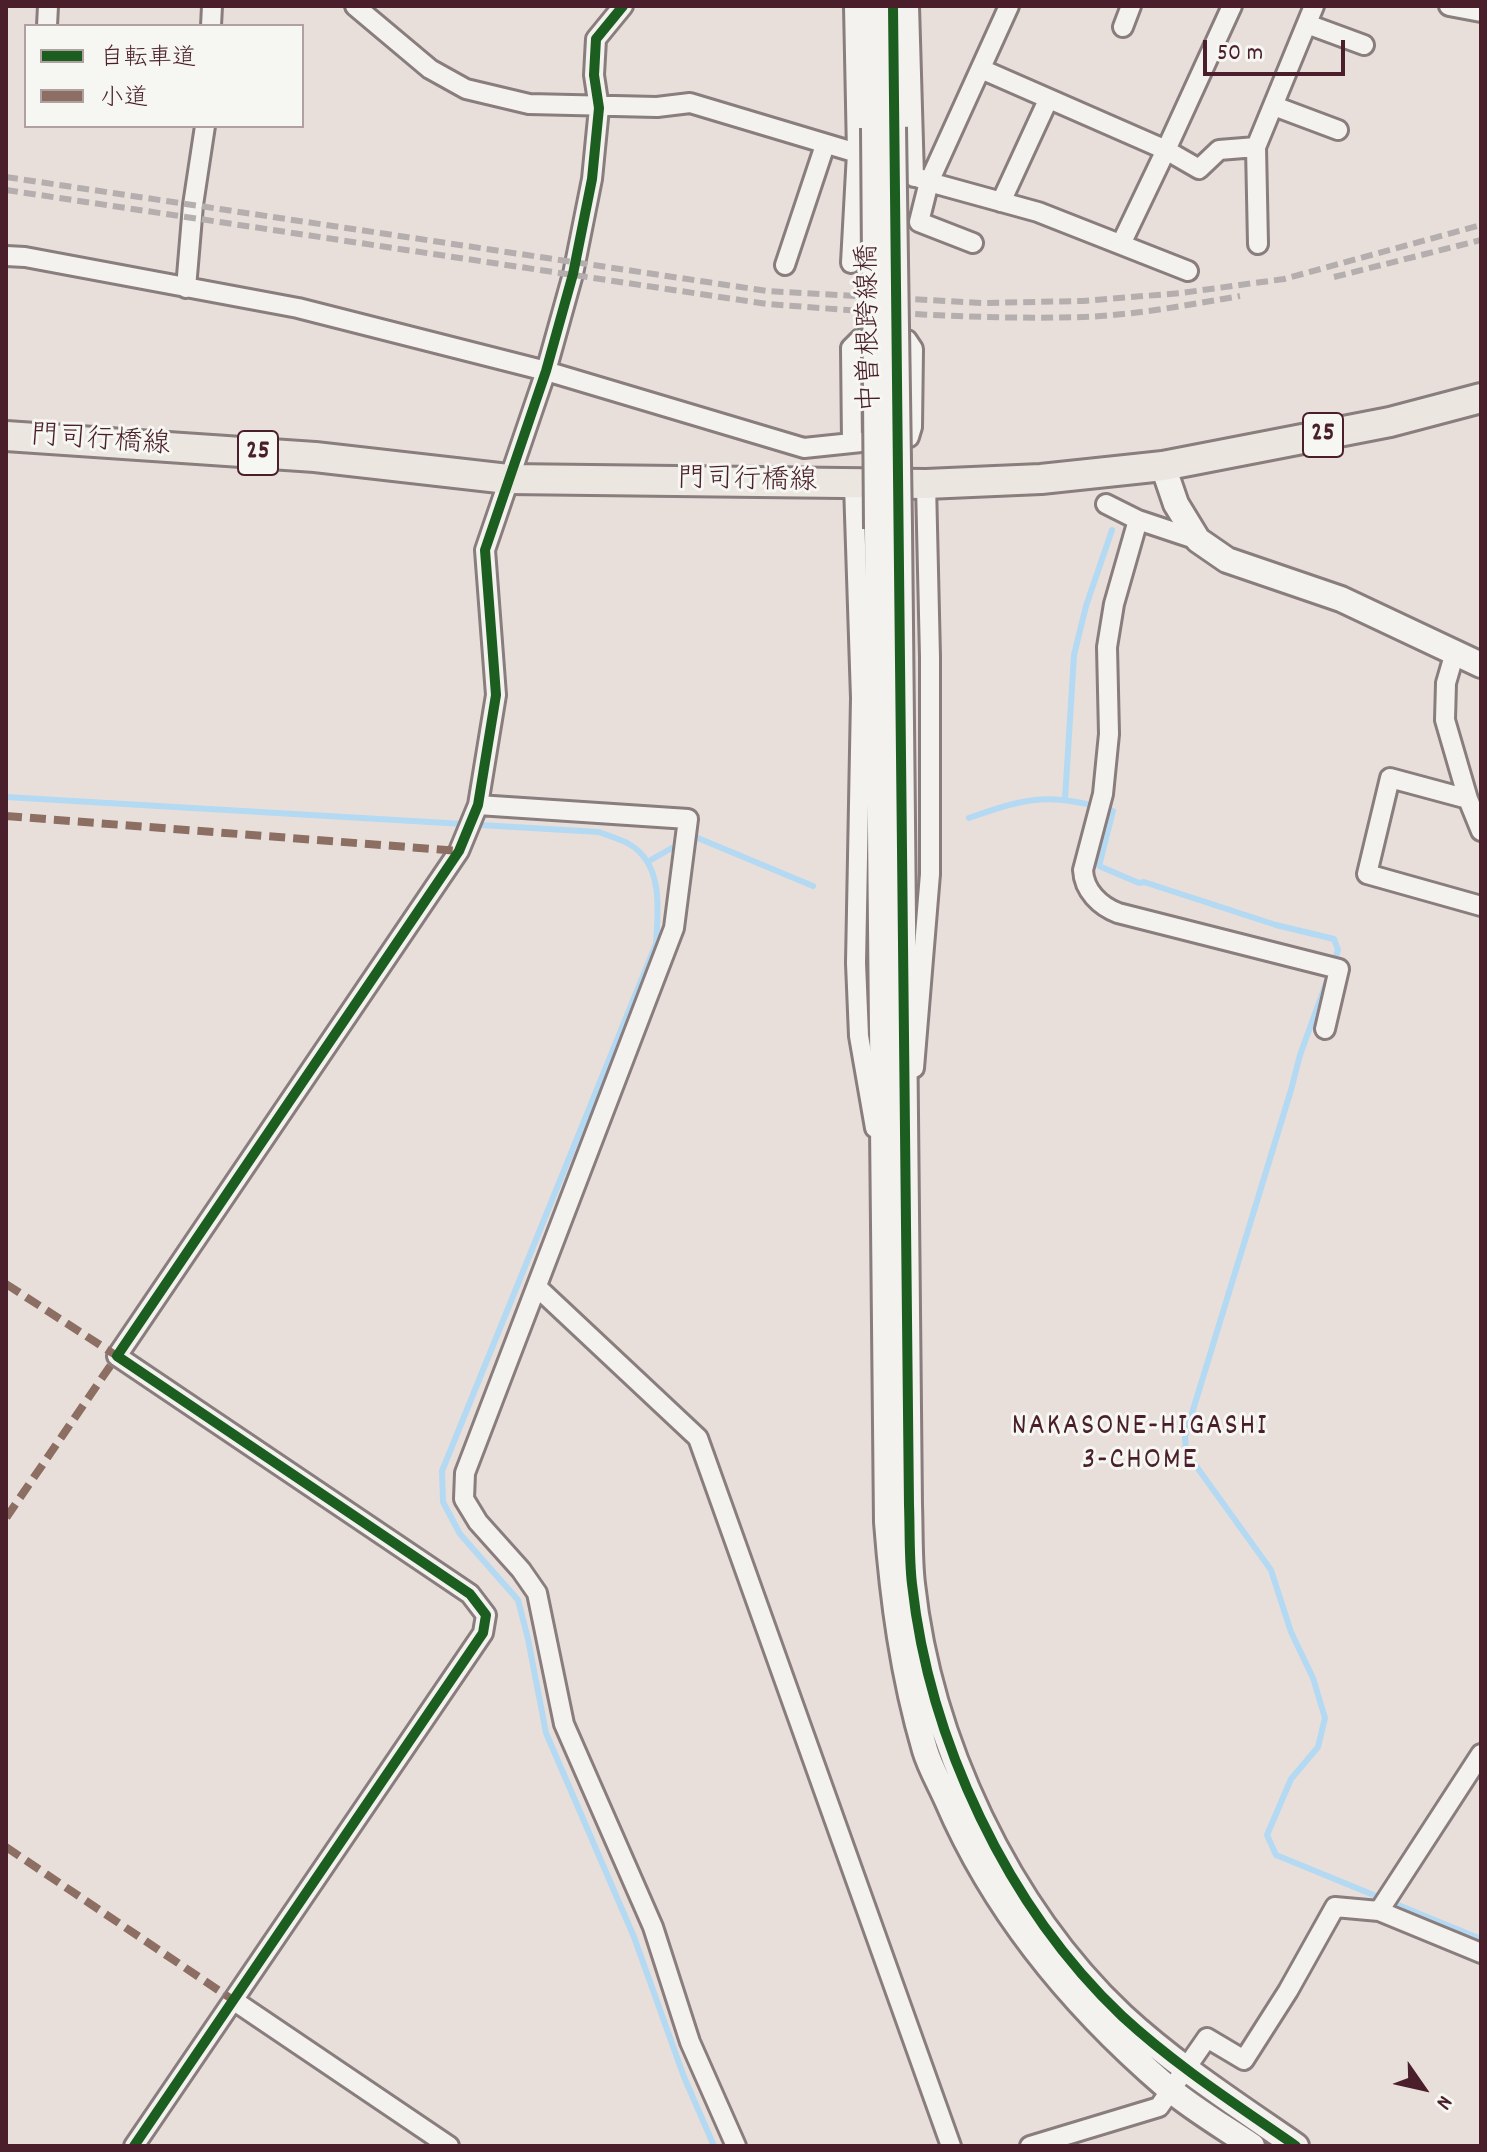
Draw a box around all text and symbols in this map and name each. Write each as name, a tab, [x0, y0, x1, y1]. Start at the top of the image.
legend	[24, 24, 304, 128]
scale bar	[1207, 24, 1349, 74]
text: 50 m	[1217, 37, 1263, 71]
text: 自転車道	[100, 42, 196, 76]
text: 小道	[100, 82, 148, 116]
street label: 中曽根跨線橋	[854, 244, 890, 412]
road number: 25	[1303, 413, 1343, 457]
street label: 門司行橋線	[29, 421, 171, 465]
road number: 25	[238, 431, 278, 475]
street label: 門司行橋線	[677, 465, 817, 501]
district label: NAKASONE-HIGASHI 3-CHOME	[1012, 1411, 1268, 1482]
north arrow	[1383, 2048, 1463, 2128]
text: N	[1427, 2089, 1459, 2115]

